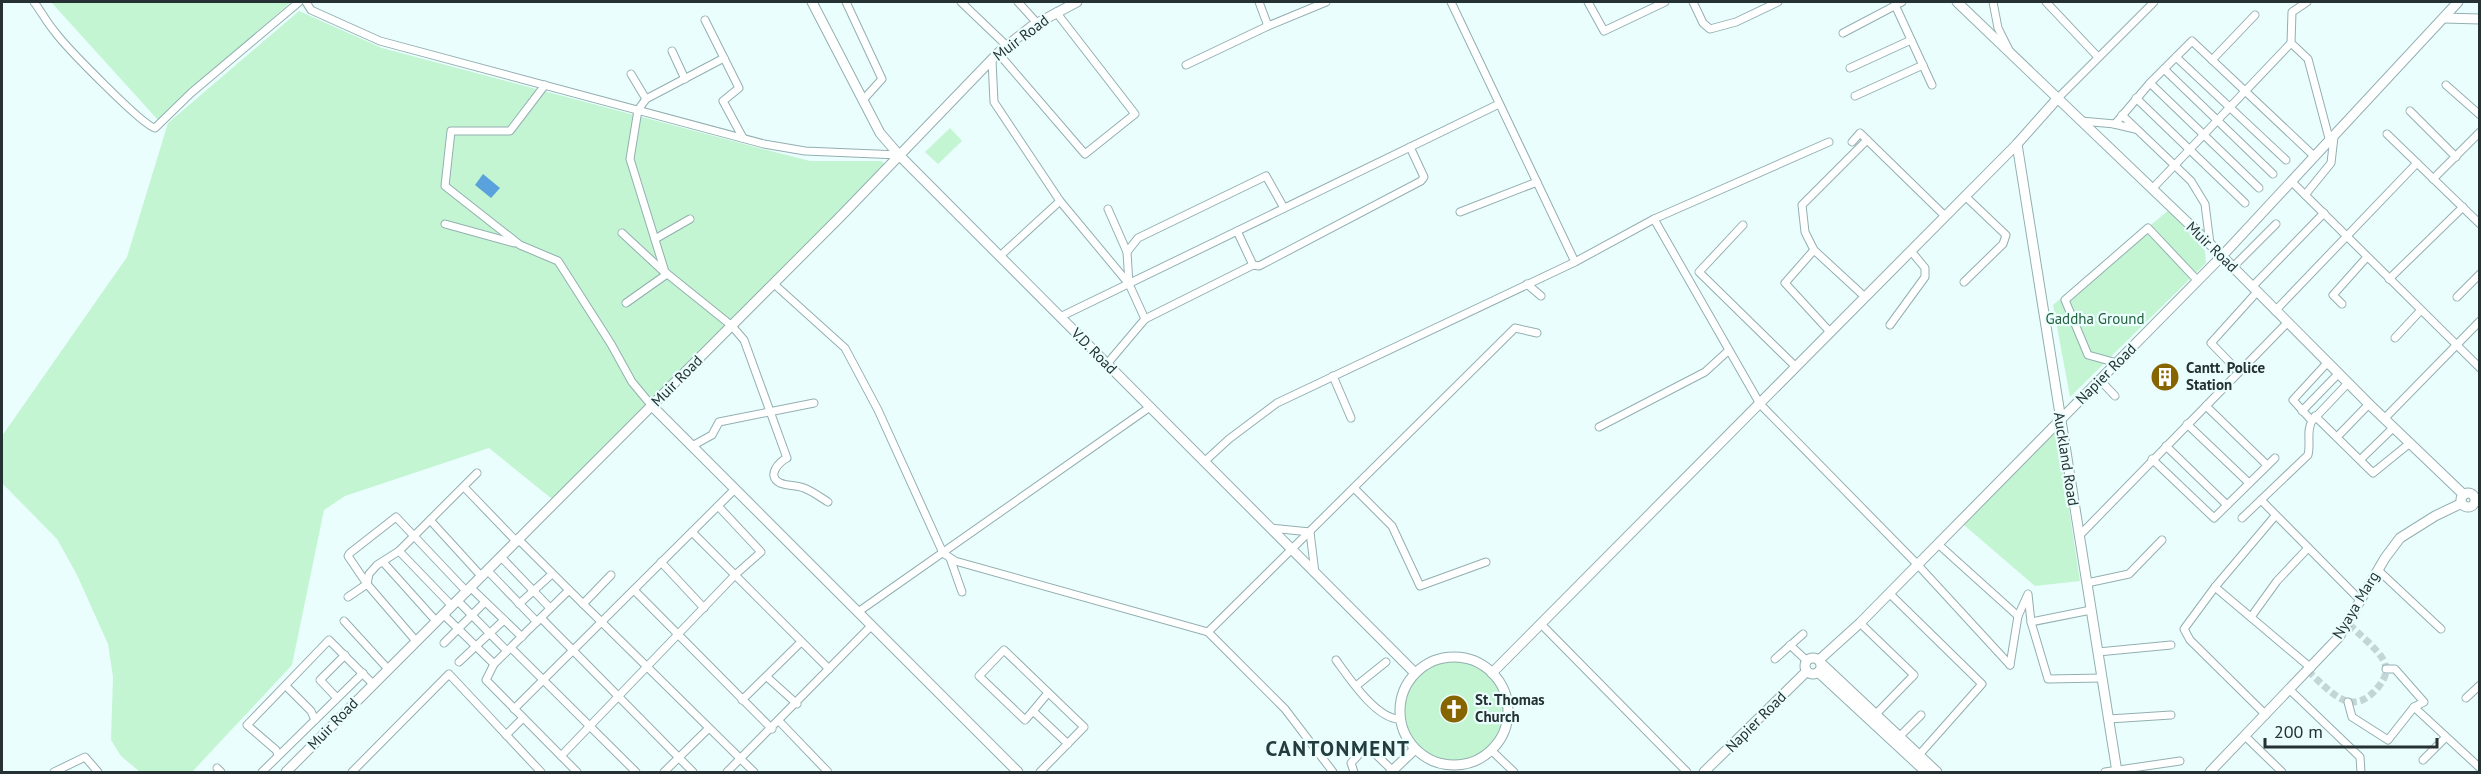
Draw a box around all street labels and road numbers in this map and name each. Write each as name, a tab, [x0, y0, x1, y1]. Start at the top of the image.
street label: Muir Road	[989, 11, 1052, 65]
street label: Muir Road	[2182, 217, 2242, 276]
street label: V.D. Road	[1067, 323, 1121, 378]
street label: Napier Road	[2071, 339, 2140, 408]
street label: Muir Road	[647, 351, 706, 410]
street label: Auckland Road	[2050, 411, 2083, 507]
street label: Nyaya Marg	[2328, 568, 2383, 642]
street label: Napier Road	[1721, 687, 1790, 756]
street label: Muir Road	[303, 694, 362, 754]

